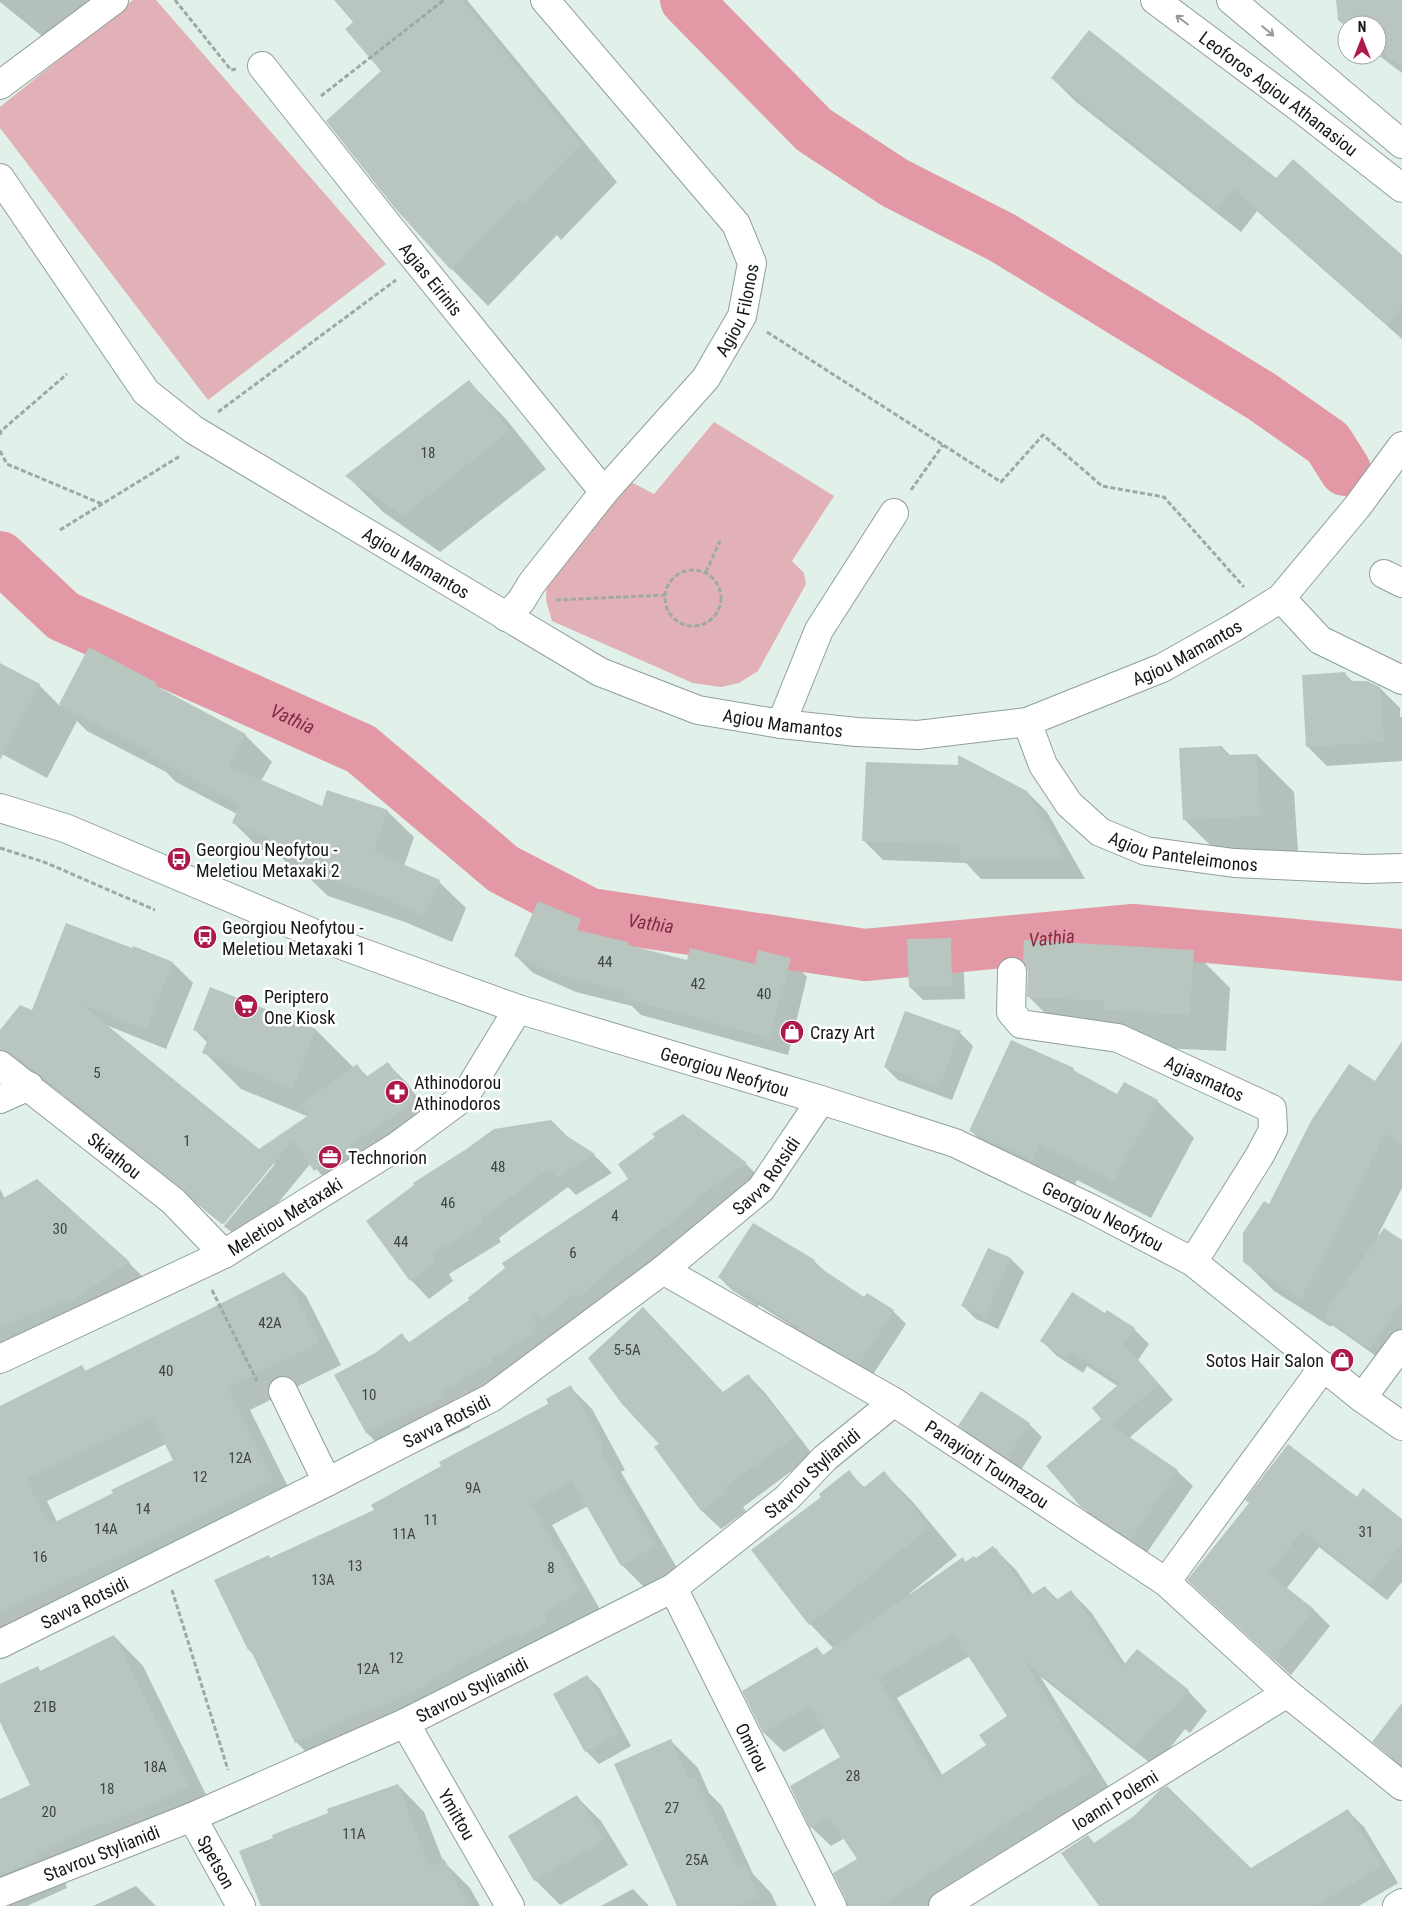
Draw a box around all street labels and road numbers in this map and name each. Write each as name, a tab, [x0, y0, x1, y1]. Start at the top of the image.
street label: Leoforos Agiou Athanasiou	[1196, 27, 1362, 160]
street label: Agias Eirinis	[395, 238, 467, 320]
street label: Agiou Filonos	[711, 262, 762, 360]
street label: Agiou Mamantos	[359, 523, 474, 602]
street label: Agiou Mamantos	[1129, 615, 1245, 689]
street label: Agiou Mamantos	[721, 704, 844, 741]
street label: Agiou Panteleimonos	[1106, 826, 1258, 875]
street label: Georgiou Neofytou	[658, 1042, 792, 1100]
street label: Agiasmatos	[1162, 1051, 1248, 1105]
street label: Skiathou	[84, 1128, 146, 1183]
street label: Savva Rotsidi	[728, 1133, 804, 1219]
street label: Meletiou Metaxaki	[224, 1173, 346, 1260]
street label: Georgiou Neofytou	[1039, 1176, 1167, 1255]
street label: Savva Rotsidi	[399, 1390, 494, 1452]
street label: Panayioti Toumazou	[922, 1415, 1053, 1512]
street label: Stavrou Stylianidi	[760, 1424, 864, 1522]
street label: Savva Rotsidi	[37, 1572, 132, 1633]
street label: Stavrou Stylianidi	[412, 1652, 531, 1726]
street label: Omirou	[732, 1719, 774, 1775]
street label: Ioanni Polemi	[1068, 1765, 1162, 1834]
street label: Ymittou	[434, 1785, 480, 1843]
street label: Stavrou Stylianidi	[40, 1820, 162, 1885]
street label: Spetson	[193, 1831, 240, 1892]

